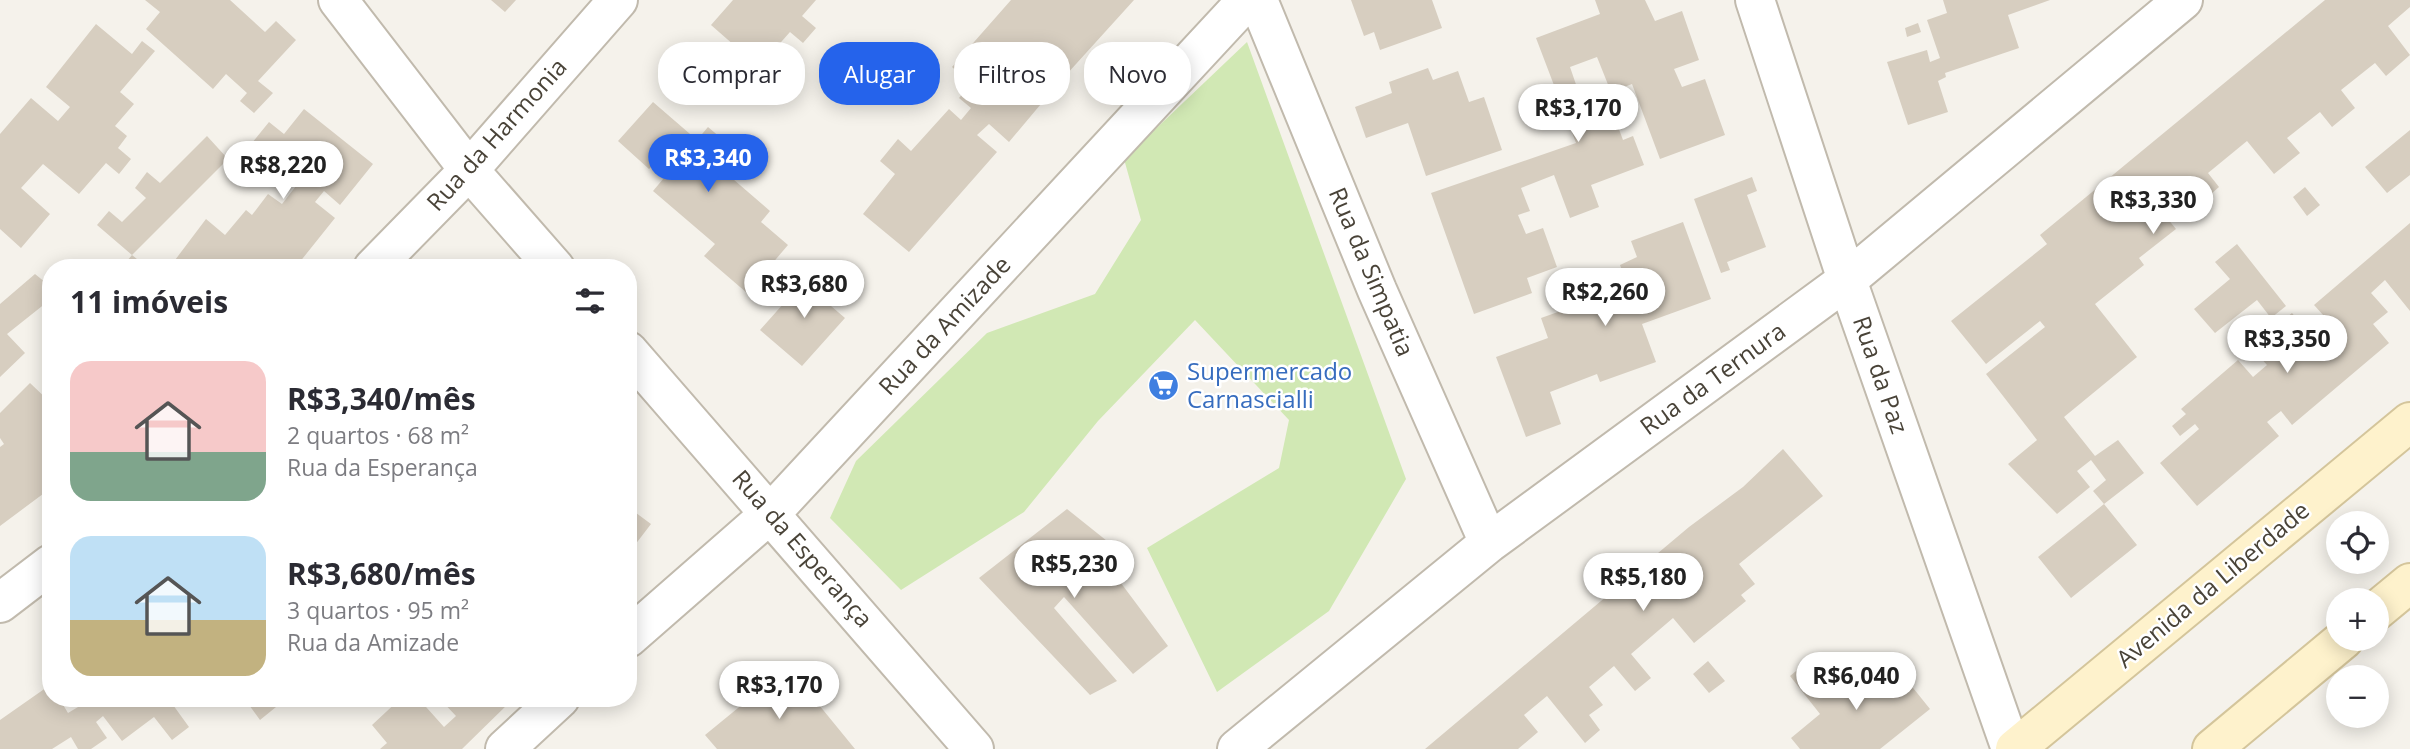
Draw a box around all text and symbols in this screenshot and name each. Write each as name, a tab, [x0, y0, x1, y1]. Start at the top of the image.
chip: Comprar	[658, 42, 805, 105]
chip: Alugar	[819, 42, 940, 105]
chip: Filtros	[954, 42, 1070, 105]
chip: Novo	[1084, 42, 1191, 105]
street label: Rua da Harmonia	[418, 51, 573, 217]
pin: R$3,170	[1513, 85, 1643, 144]
text: R$3,170	[1534, 91, 1622, 123]
pin: R$3,340	[643, 134, 773, 194]
text: R$3,340	[664, 141, 752, 173]
pin: R$8,220	[218, 142, 348, 201]
text: R$8,220	[239, 148, 327, 180]
pin: R$3,330	[2088, 176, 2218, 236]
street label: Rua da Simpatia	[1322, 182, 1423, 361]
text: R$3,330	[2109, 183, 2197, 215]
street label: Rua da Amizade	[871, 248, 1017, 402]
pin: R$3,680	[739, 260, 869, 320]
text: R$3,680	[760, 267, 848, 299]
pin: R$2,260	[1540, 268, 1670, 328]
text: R$2,260	[1561, 275, 1649, 307]
text: 11 imóveis	[70, 281, 228, 322]
icon: filters	[571, 282, 609, 320]
street label: Rua da Paz	[1846, 311, 1917, 438]
street label: Rua da Ternura	[1633, 314, 1792, 442]
pin: R$3,350	[2222, 316, 2352, 375]
text: R$3,350	[2243, 322, 2331, 354]
place label: Supermercado Carnascialli	[1187, 354, 1352, 415]
supermarket icon: Supermercado Carnascialli	[1147, 369, 1181, 403]
text: R$3,340/mês	[287, 378, 476, 419]
icon: home	[126, 389, 210, 473]
text: 2 quartos · 68 m²	[287, 419, 469, 451]
text: Rua da Esperança	[287, 451, 478, 483]
street label: Rua da Esperança	[725, 462, 881, 634]
street label: Avenida da Liberdade	[2108, 493, 2316, 674]
map controls	[2326, 511, 2389, 728]
button: locate	[2326, 511, 2389, 574]
pin: R$5,230	[1009, 540, 1139, 600]
text: R$5,230	[1030, 547, 1118, 579]
text: R$3,680/mês	[287, 553, 476, 594]
pin: R$5,180	[1578, 554, 1708, 613]
text: R$5,180	[1599, 560, 1687, 592]
icon: home	[126, 564, 210, 648]
button: +	[2326, 588, 2389, 651]
text: 3 quartos · 95 m²	[287, 594, 469, 626]
text: Rua da Amizade	[287, 626, 459, 658]
pin: R$6,040	[1791, 652, 1921, 712]
text: R$6,040	[1812, 659, 1900, 691]
pin: R$3,170	[714, 662, 844, 721]
button: −	[2326, 665, 2389, 728]
text: R$3,170	[735, 668, 823, 700]

